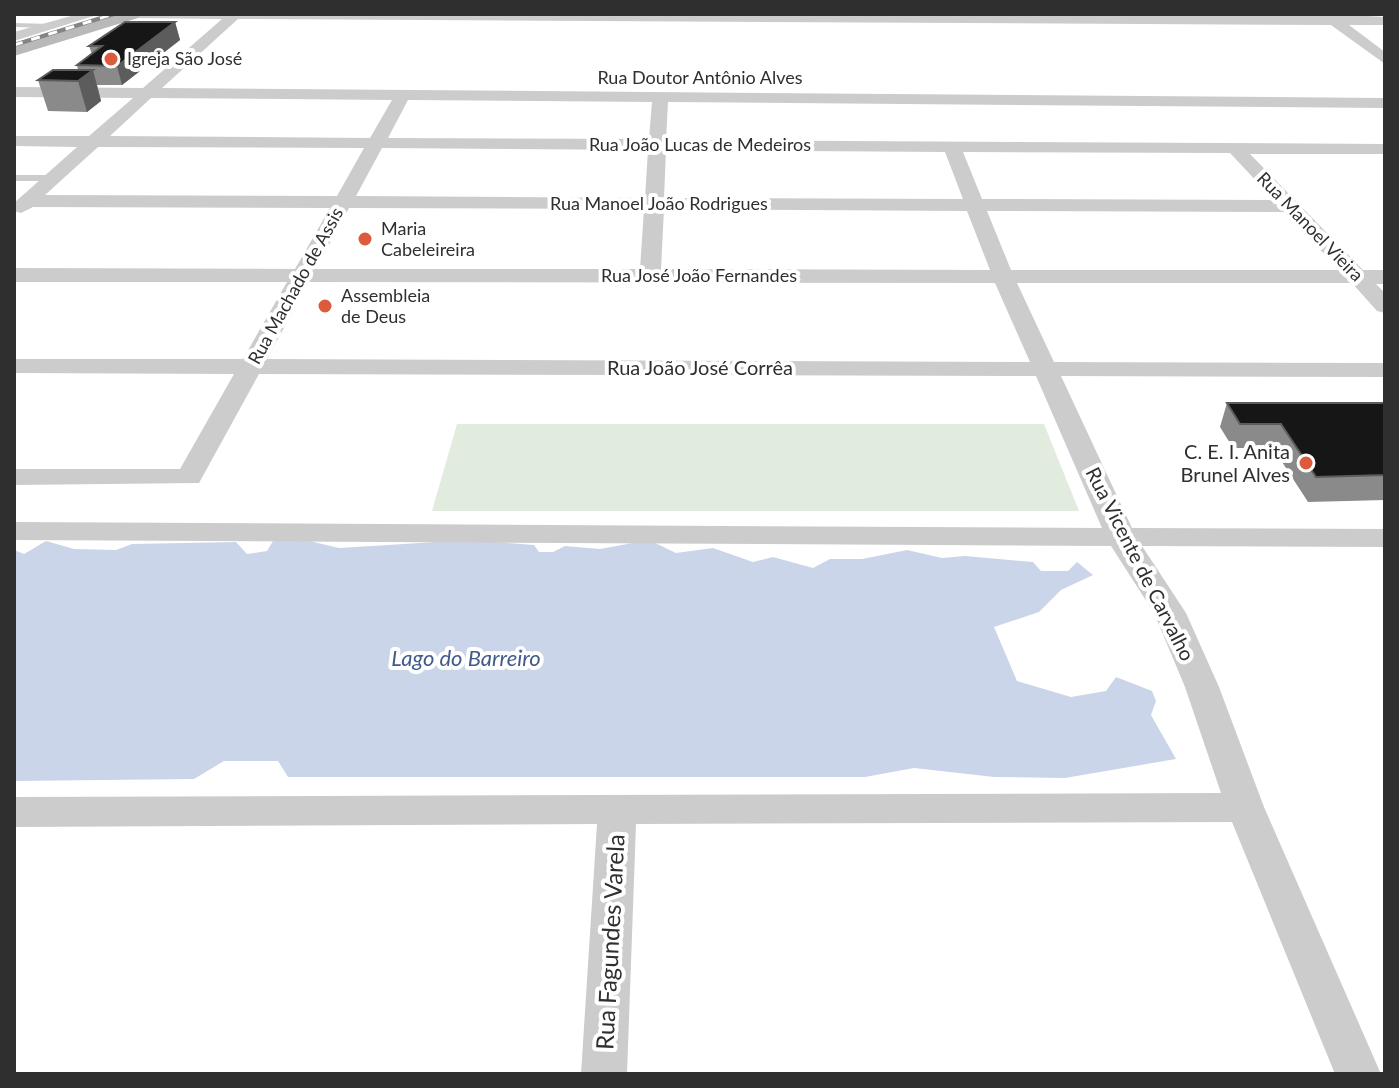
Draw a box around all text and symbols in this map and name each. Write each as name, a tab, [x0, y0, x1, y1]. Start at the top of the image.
place label: Igreja São José	[127, 47, 242, 69]
marker: Igreja São José	[102, 50, 120, 68]
street label: Rua Doutor Antônio Alves	[597, 66, 803, 88]
street label: Rua João Lucas de Medeiros	[589, 133, 811, 155]
street label: Rua Manoel Vieira	[1253, 167, 1368, 286]
street label: Rua Manoel João Rodrigues	[550, 192, 768, 214]
street label: Rua Machado de Assis	[243, 203, 347, 368]
place label: Maria Cabeleireira	[381, 217, 475, 260]
marker: Maria Cabeleireira	[356, 230, 374, 248]
street label: Rua José João Fernandes	[601, 264, 797, 286]
place label: Assembleia de Deus	[341, 284, 430, 327]
marker: Assembleia de Deus	[316, 297, 334, 315]
street label: Rua João José Corrêa	[607, 355, 793, 379]
place label: C. E. I. Anita Brunel Alves	[1180, 439, 1290, 486]
marker: C. E. I. Anita Brunel Alves	[1297, 454, 1315, 472]
street label: Rua Vicente de Carvalho	[1082, 463, 1200, 665]
water label: Lago do Barreiro	[391, 644, 541, 671]
street label: Rua Fagundes Varela	[589, 833, 630, 1050]

